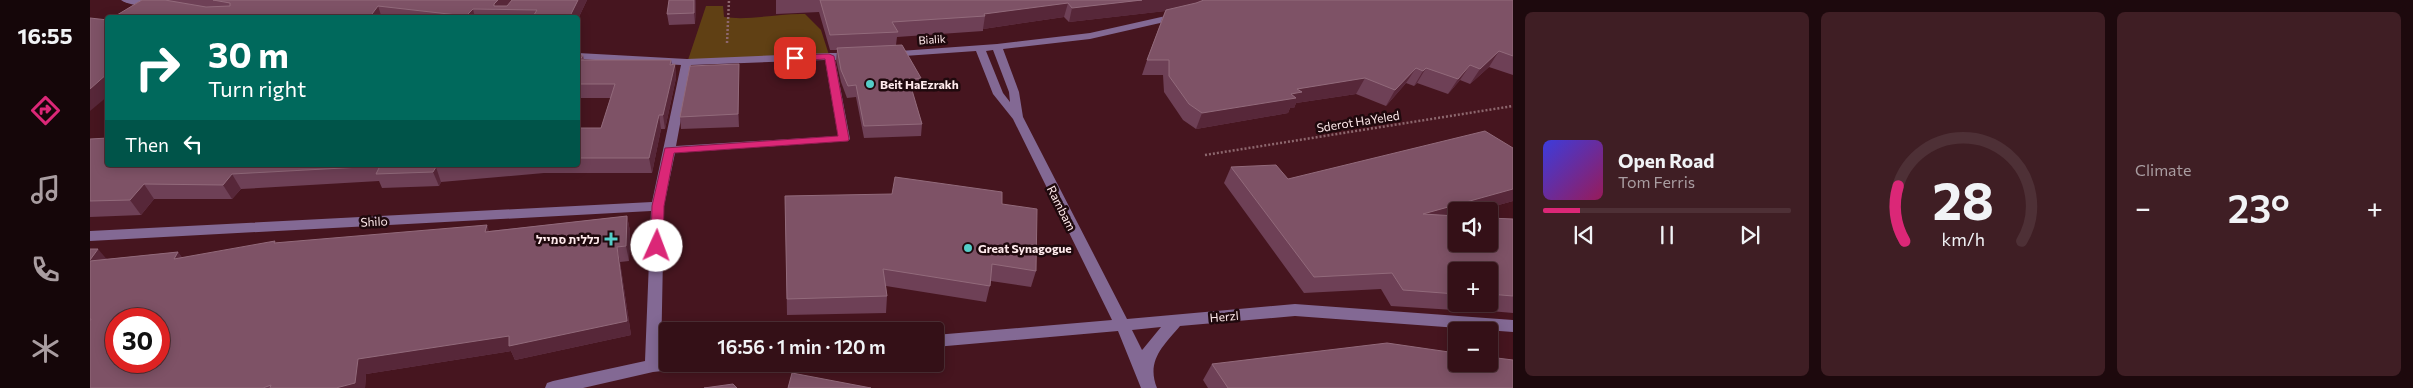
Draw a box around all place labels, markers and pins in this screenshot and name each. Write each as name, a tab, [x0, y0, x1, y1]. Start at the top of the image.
pin	[774, 37, 816, 79]
place label: Beit HaEzrakh	[880, 77, 959, 91]
marker: Beit HaEzrakh	[864, 78, 876, 90]
place label: כללית סמייל	[536, 232, 600, 246]
marker: כללית סמייל	[604, 232, 618, 246]
place label: Great Synagogue	[978, 241, 1072, 255]
marker: Great Synagogue	[962, 242, 974, 254]

